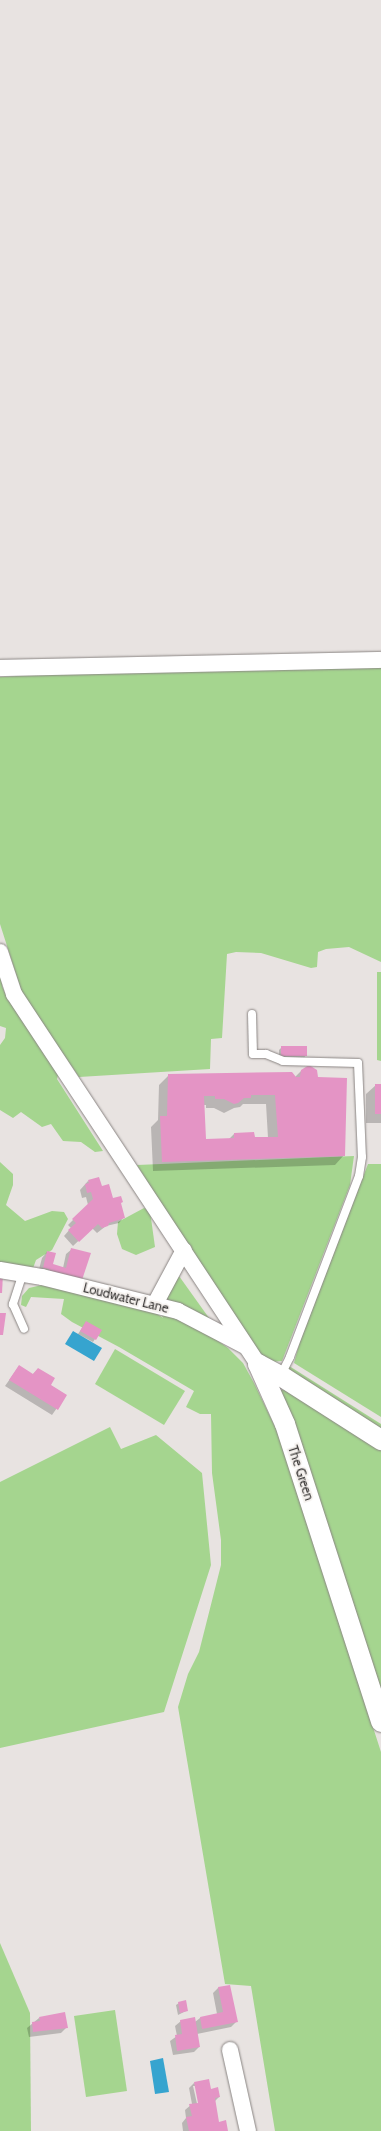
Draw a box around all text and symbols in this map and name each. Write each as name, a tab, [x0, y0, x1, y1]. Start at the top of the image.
street label: Loudwater Lane	[82, 1280, 170, 1316]
street label: The Green	[285, 1444, 317, 1502]

